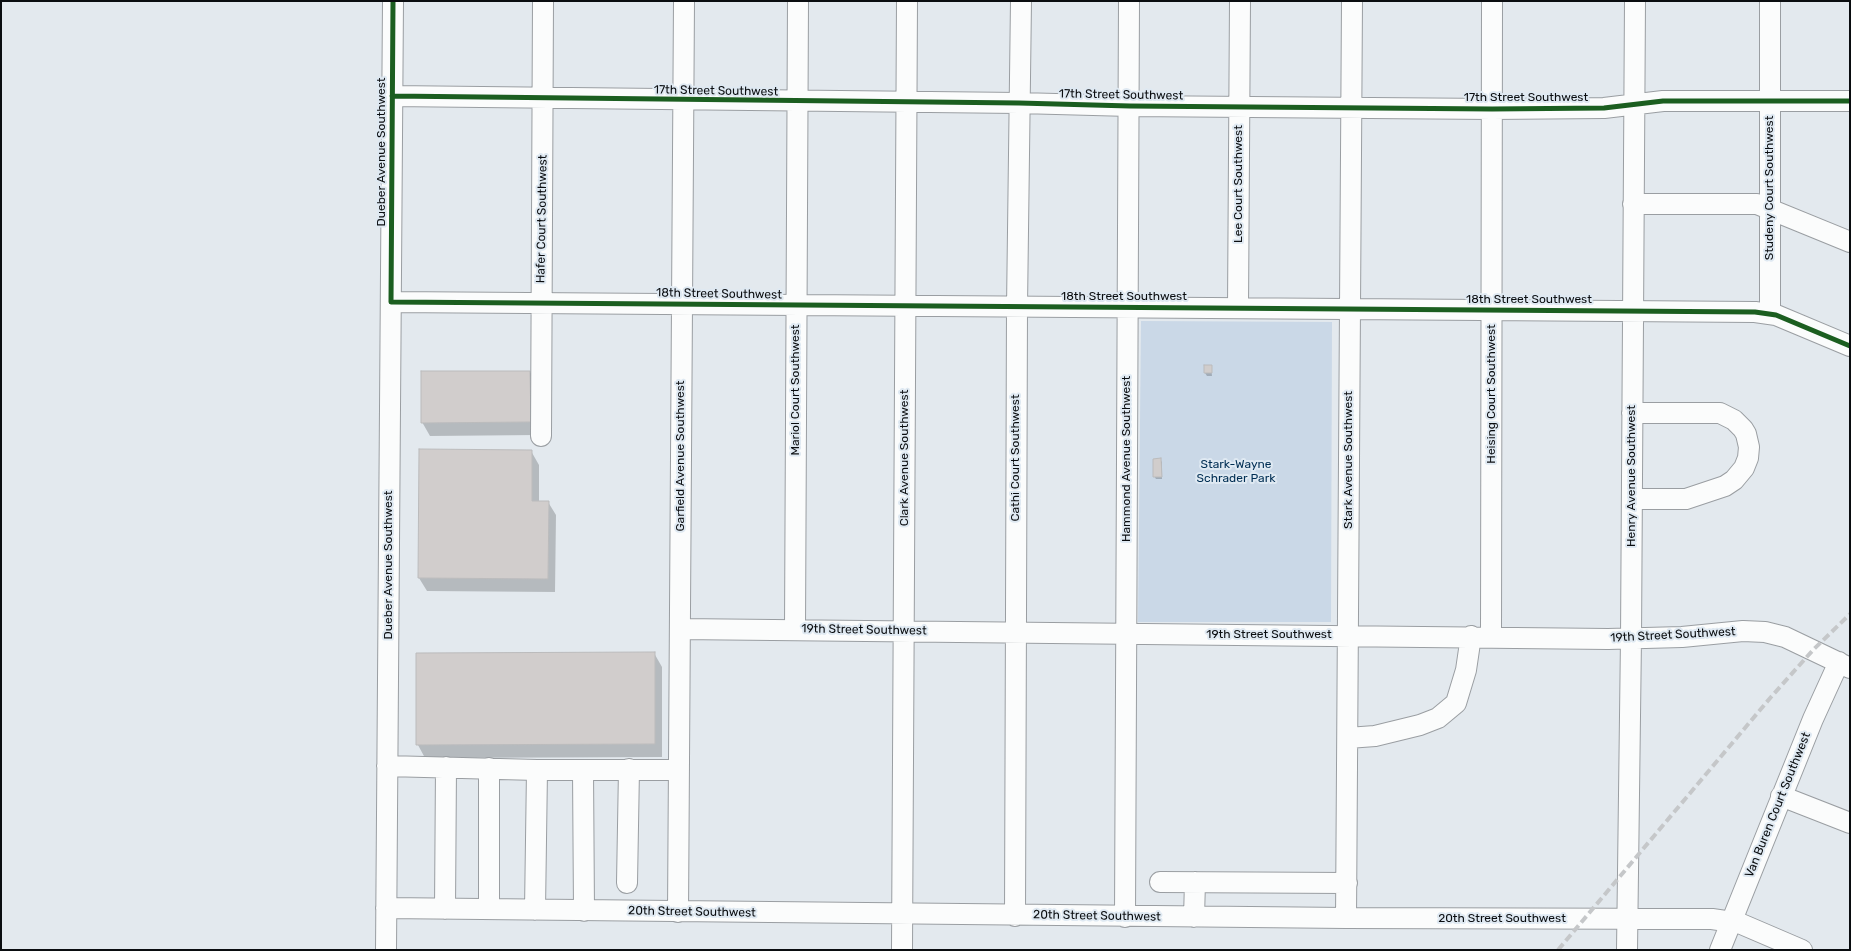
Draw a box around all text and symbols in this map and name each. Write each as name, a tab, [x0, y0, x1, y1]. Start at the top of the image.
street label: Dueber Avenue Southwest	[375, 77, 389, 227]
street label: 17th Street Southwest	[654, 83, 778, 99]
street label: 17th Street Southwest	[1059, 87, 1183, 103]
street label: 17th Street Southwest	[1464, 91, 1588, 105]
street label: Studeny Court Southwest	[1763, 116, 1777, 260]
street label: Lee Court Southwest	[1232, 125, 1246, 243]
street label: Hafer Court Southwest	[534, 155, 550, 283]
street label: 18th Street Southwest	[656, 286, 782, 302]
street label: 18th Street Southwest	[1061, 290, 1187, 304]
street label: 18th Street Southwest	[1466, 293, 1592, 307]
street label: Mariol Court Southwest	[789, 324, 803, 456]
street label: Heising Court Southwest	[1485, 324, 1499, 464]
street label: Hammond Avenue Southwest	[1120, 376, 1134, 542]
street label: Garfield Avenue Southwest	[674, 380, 688, 532]
street label: Clark Avenue Southwest	[898, 390, 912, 526]
street label: Stark Avenue Southwest	[1342, 391, 1356, 529]
street label: Cathi Court Southwest	[1009, 394, 1023, 522]
street label: Henry Avenue Southwest	[1625, 405, 1639, 547]
park label: Stark-Wayne Schrader Park	[1197, 458, 1275, 486]
street label: Dueber Avenue Southwest	[382, 490, 396, 640]
street label: 19th Street Southwest	[801, 622, 927, 638]
street label: 19th Street Southwest	[1610, 625, 1736, 645]
street label: 19th Street Southwest	[1206, 628, 1332, 642]
street label: Van Buren Court Southwest	[1742, 730, 1814, 880]
street label: 20th Street Southwest	[628, 904, 756, 920]
street label: 20th Street Southwest	[1033, 908, 1161, 924]
street label: 20th Street Southwest	[1438, 912, 1566, 926]

